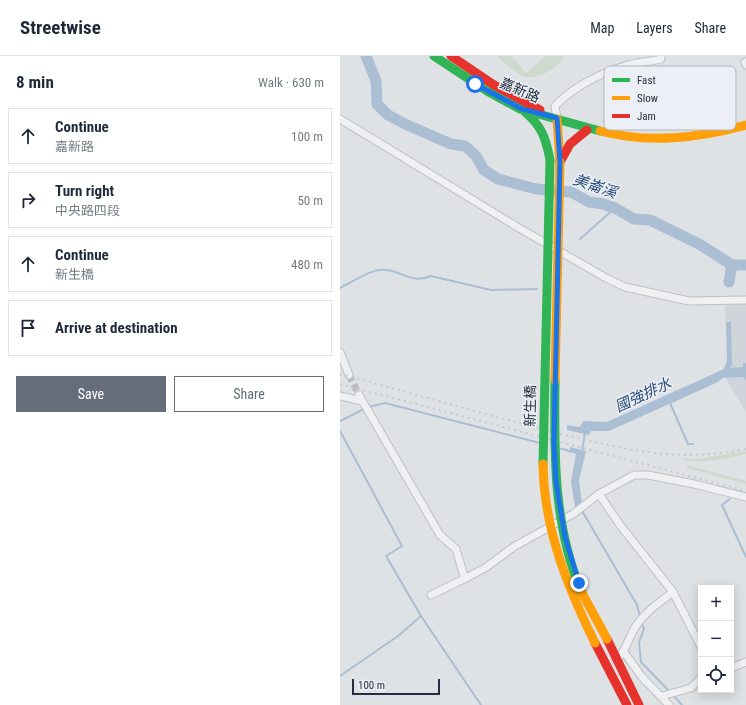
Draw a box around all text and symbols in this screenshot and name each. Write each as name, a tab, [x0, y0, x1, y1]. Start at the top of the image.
text: Streetwise	[20, 16, 101, 39]
text: Map	[590, 20, 614, 36]
text: Layers	[636, 20, 673, 36]
text: Share	[695, 20, 726, 36]
legend	[604, 66, 736, 130]
text: 8 min	[16, 72, 54, 92]
street label: 嘉新路	[498, 74, 542, 106]
text: Fast	[637, 74, 656, 87]
text: Walk · 630 m	[258, 75, 324, 90]
route start	[466, 75, 484, 93]
text: Slow	[637, 92, 658, 105]
text: Jam	[637, 110, 656, 123]
text: Continue	[55, 118, 109, 136]
icon: ahead	[17, 125, 39, 147]
text: 100 m	[291, 129, 323, 144]
text: 嘉新路	[55, 139, 94, 154]
water label: 美崙溪	[571, 170, 621, 202]
text: Turn right	[55, 182, 114, 200]
icon: right	[17, 189, 39, 211]
text: 50 m	[297, 193, 323, 208]
text: 中央路四段	[55, 203, 120, 218]
text: Continue	[55, 246, 109, 264]
icon: ahead	[17, 253, 39, 275]
text: 480 m	[291, 257, 323, 272]
text: 新生橋	[55, 267, 94, 282]
icon: arrive	[17, 317, 39, 339]
text: Arrive at destination	[55, 319, 178, 337]
water label: 國強排水	[612, 374, 675, 416]
button: Save	[16, 376, 166, 412]
button: Share	[174, 376, 324, 412]
street label: 新生橋	[522, 385, 538, 427]
route end	[570, 574, 588, 592]
map controls	[698, 585, 734, 693]
button: +	[698, 585, 734, 621]
button: −	[698, 621, 734, 657]
button: locate	[698, 657, 734, 693]
scale bar	[352, 677, 440, 696]
text: 100 m	[358, 679, 385, 692]

